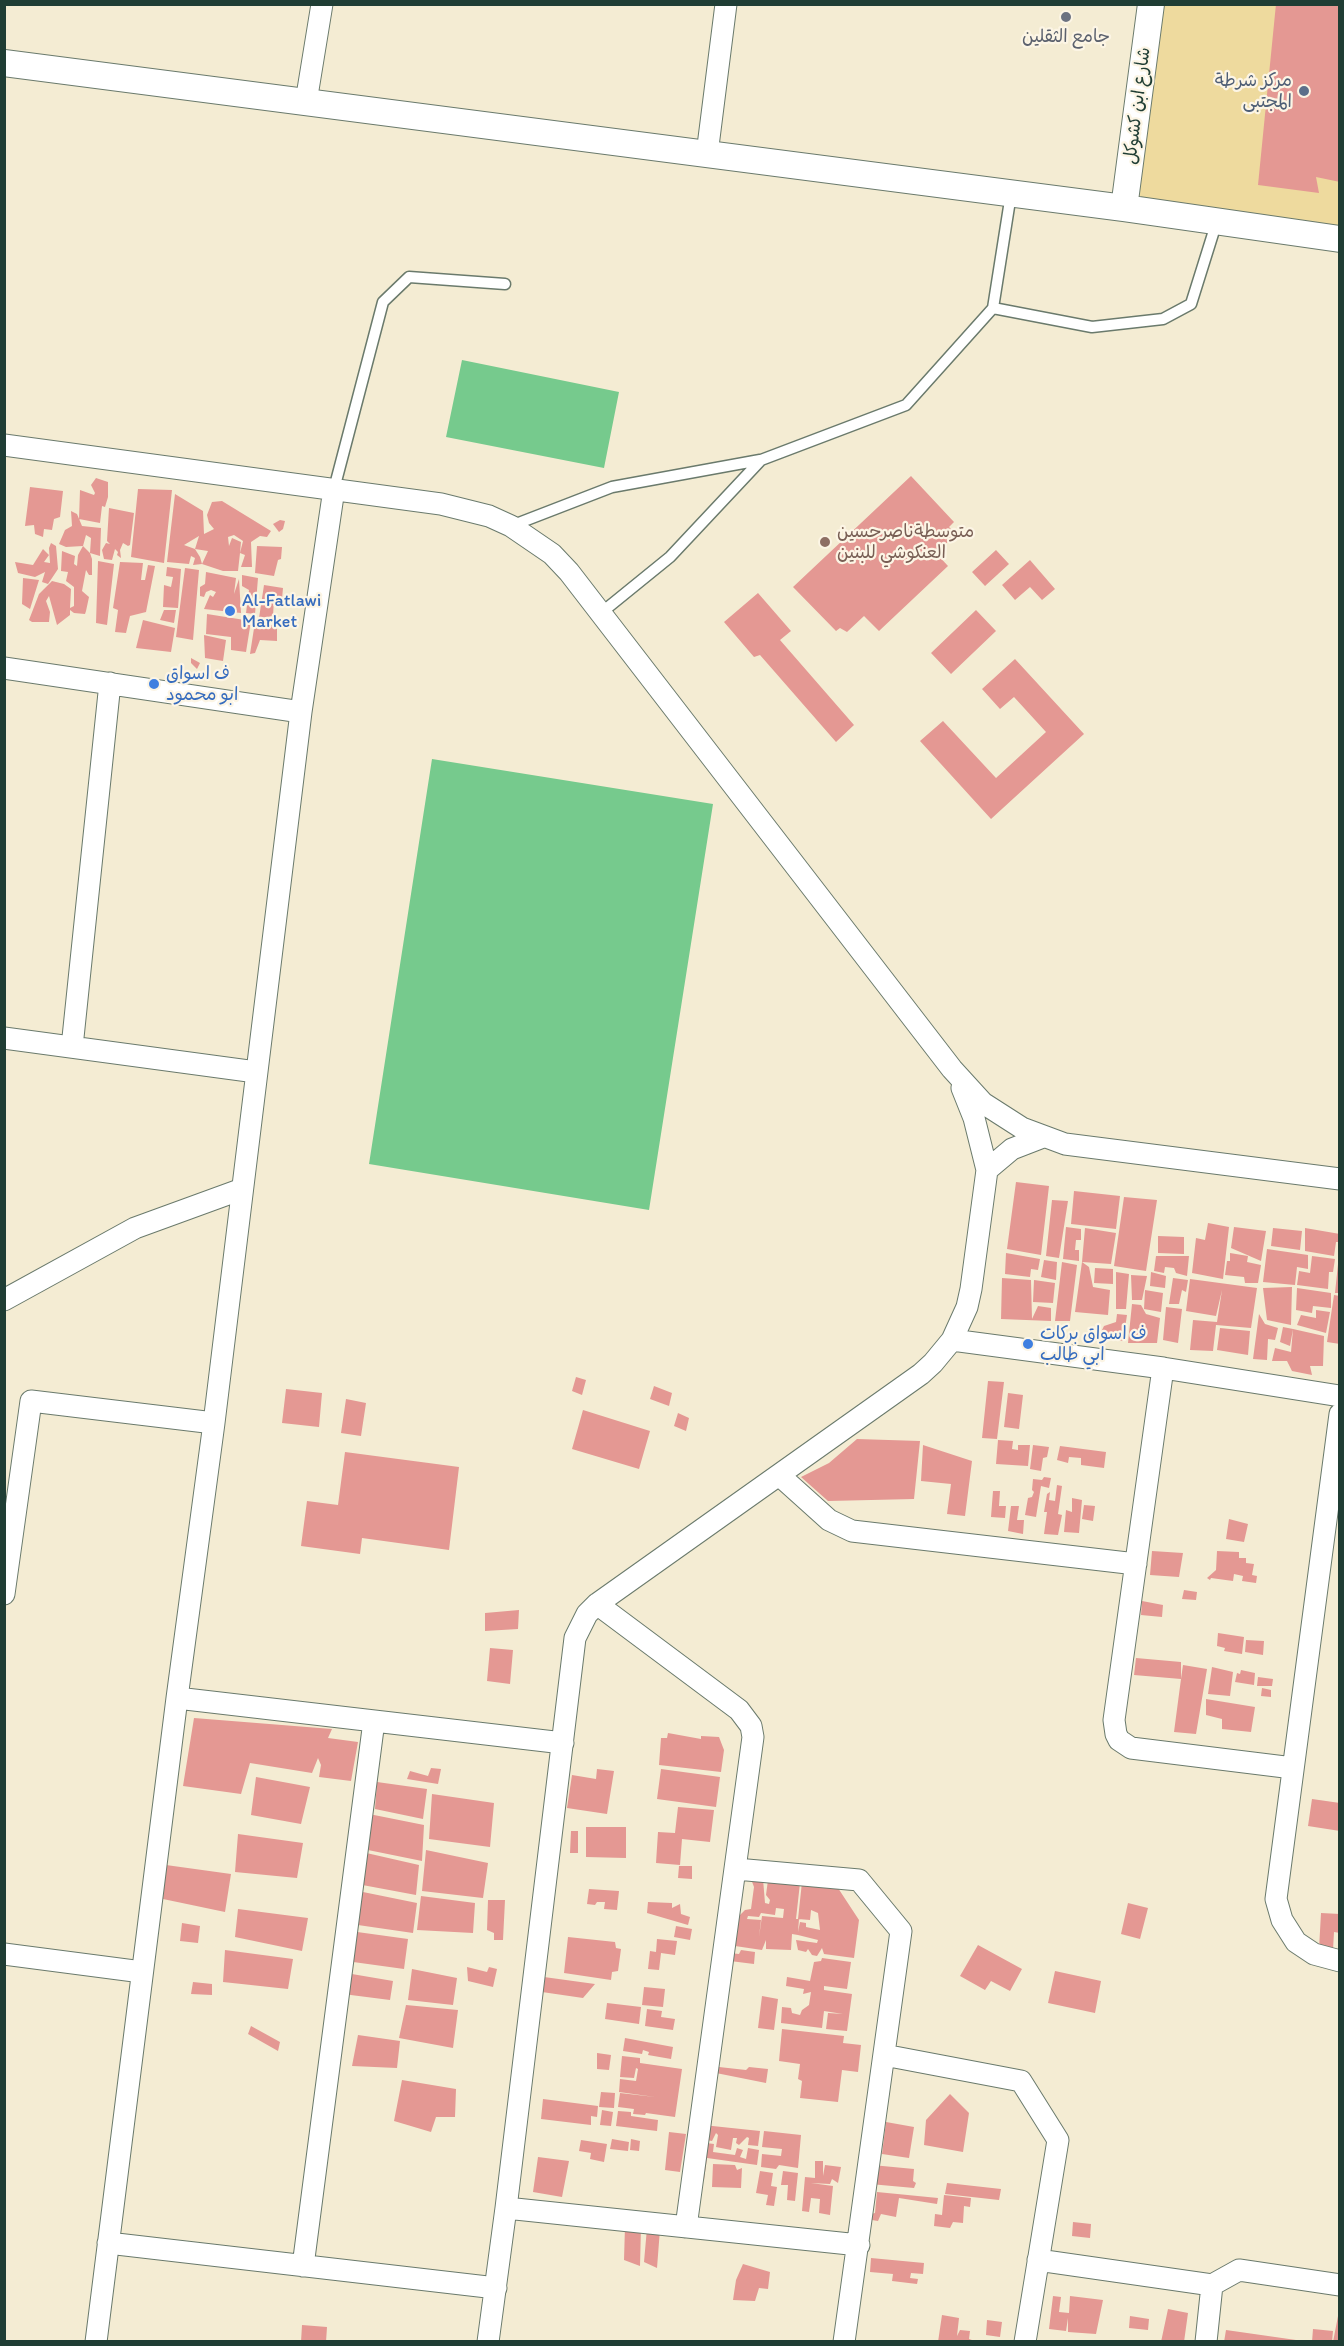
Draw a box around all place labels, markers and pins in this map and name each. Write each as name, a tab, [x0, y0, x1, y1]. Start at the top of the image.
marker: جامع الثقلين	[1059, 10, 1073, 24]
place label: جامع الثقلين	[1022, 26, 1110, 48]
place label: مركز شرطة المجتبى	[1215, 70, 1292, 112]
marker: مركز شرطة المجتبى	[1297, 84, 1311, 98]
place label: متوسطةناصرحسين العنكوشي للبنين	[837, 521, 974, 564]
marker: متوسطةناصرحسين العنكوشي للبنين	[818, 535, 832, 549]
place label: Al-Fatlawi Market	[242, 590, 321, 632]
marker: Al-Fatlawi Market	[223, 604, 237, 618]
place label: ف اسواق ابو محمود	[166, 663, 238, 706]
marker: ف اسواق ابو محمود	[147, 677, 161, 691]
place label: ف اسواق بركات ابي طالب	[1040, 1323, 1147, 1366]
marker: ف اسواق بركات ابي طالب	[1021, 1337, 1035, 1351]

